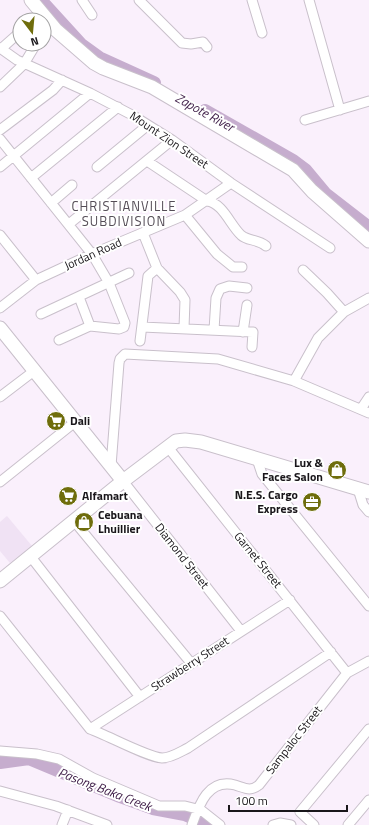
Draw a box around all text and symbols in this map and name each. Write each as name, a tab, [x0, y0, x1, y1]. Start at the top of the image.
north arrow	[12, 12, 52, 52]
text: N	[29, 33, 41, 50]
water label: Zapote River	[172, 88, 240, 137]
street label: Mount Zion Street	[126, 106, 213, 173]
district label: CHRISTIANVILLE SUBDIVISION	[71, 196, 177, 231]
street label: Jordan Road	[61, 232, 125, 275]
supermarket icon: Dali	[45, 410, 67, 432]
place label: Dali	[70, 411, 90, 430]
place label: Lux & Faces Salon	[262, 453, 324, 486]
shop icon: Lux & Faces Salon	[326, 459, 348, 481]
supermarket icon: Alfamart	[57, 485, 79, 507]
place label: N.E.S. Cargo Express	[235, 485, 298, 518]
place label: Alfamart	[82, 486, 129, 505]
office icon: N.E.S. Cargo Express	[301, 491, 323, 513]
place label: Cebuana Lhuillier	[98, 505, 143, 538]
shop icon: Cebuana Lhuillier	[73, 511, 95, 533]
street label: Diamond Street	[151, 519, 215, 593]
street label: Garnet Street	[230, 527, 288, 593]
street label: Strawberry Street	[147, 631, 233, 696]
street label: Sampaloc Street	[261, 701, 327, 778]
water label: Pasong Baka Creek	[56, 762, 157, 817]
scale bar	[229, 787, 347, 813]
text: 100 m	[235, 791, 268, 810]

